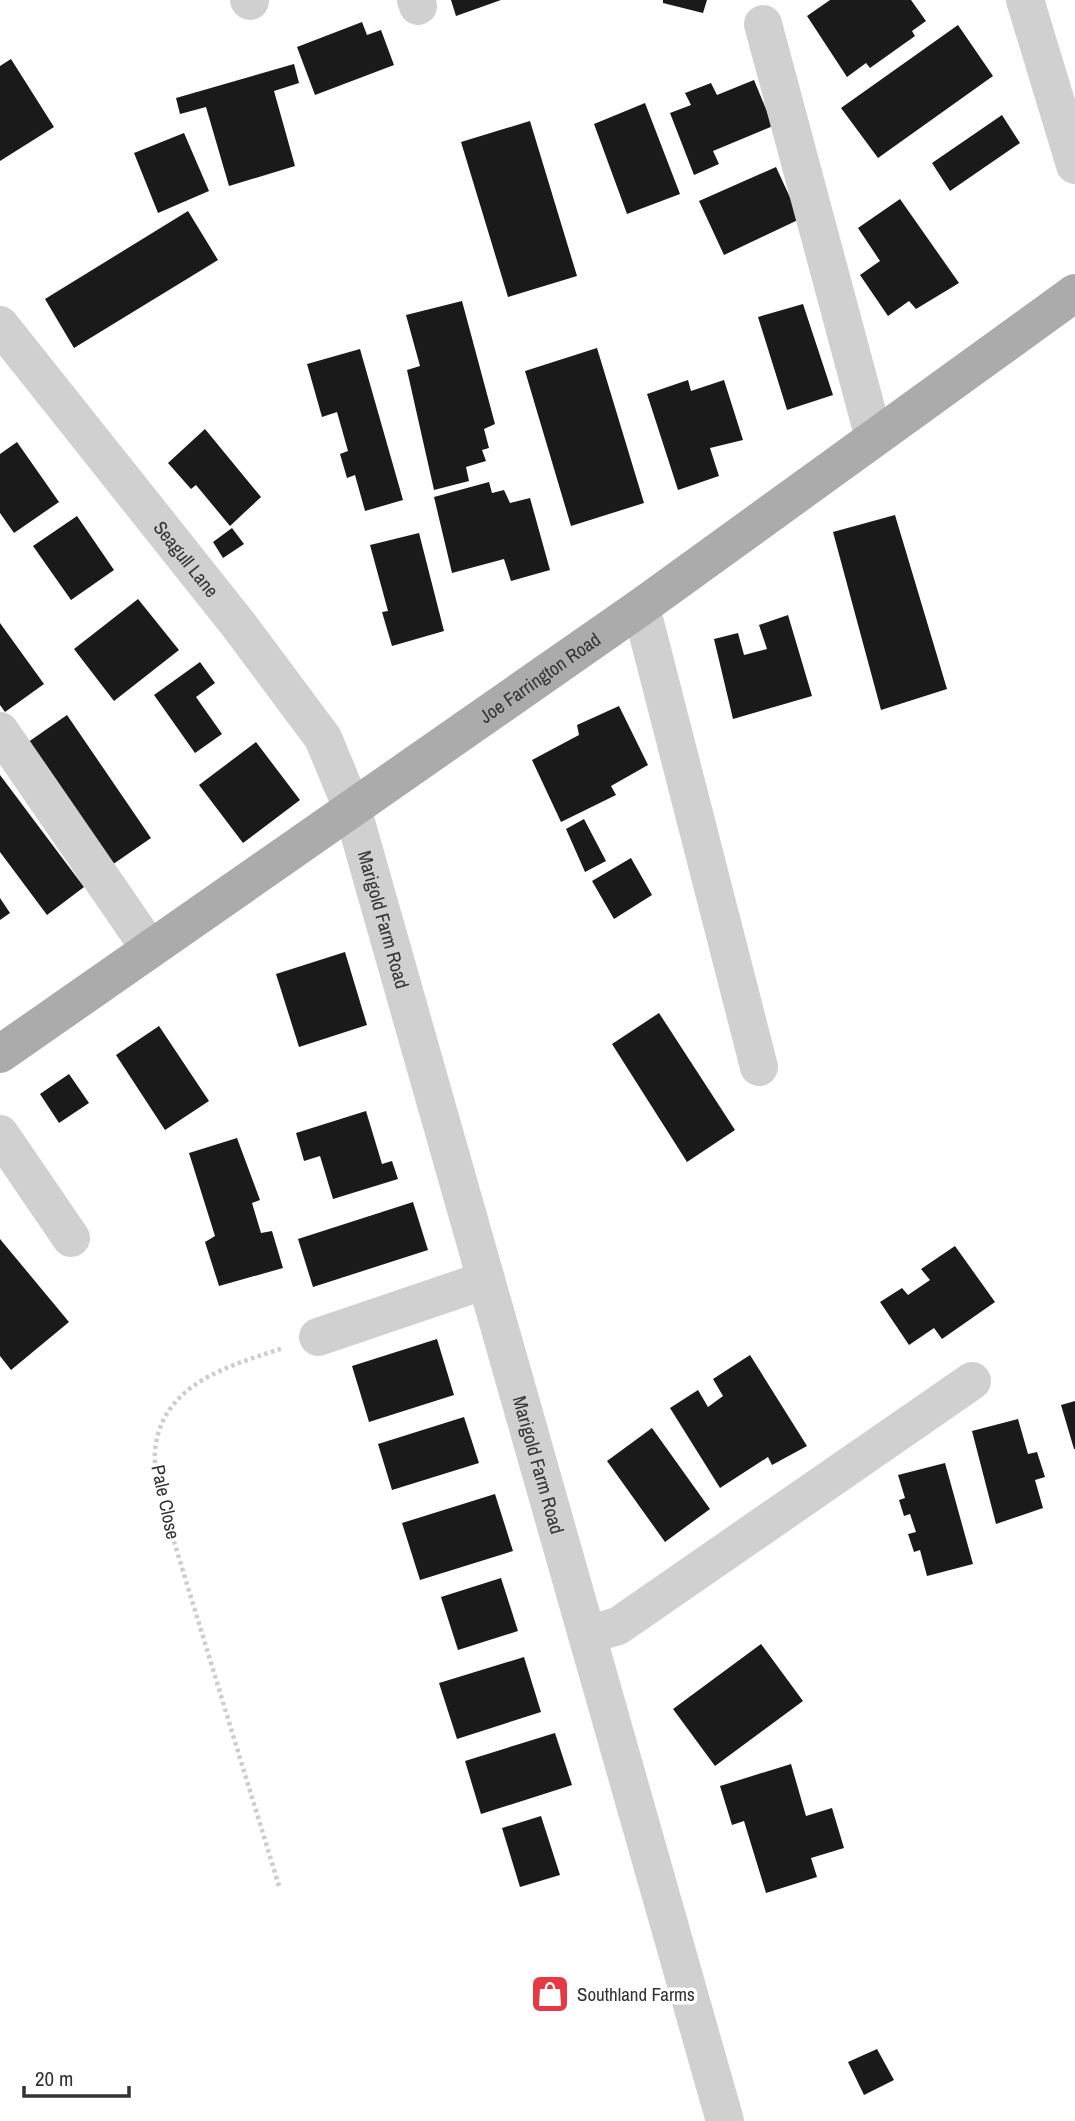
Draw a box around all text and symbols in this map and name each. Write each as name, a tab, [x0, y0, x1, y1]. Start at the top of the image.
street label: Seagull Lane	[148, 515, 225, 603]
street label: Joe Farrington Road	[474, 626, 606, 729]
street label: Marigold Farm Road	[352, 847, 416, 991]
street label: Marigold Farm Road	[507, 1393, 571, 1537]
street label: Pale Close	[145, 1462, 187, 1542]
shop icon: Southland Farms	[529, 1973, 571, 2015]
place label: Southland Farms	[577, 1981, 695, 2007]
scale bar	[24, 2054, 130, 2098]
text: 20 m	[35, 2064, 73, 2093]

